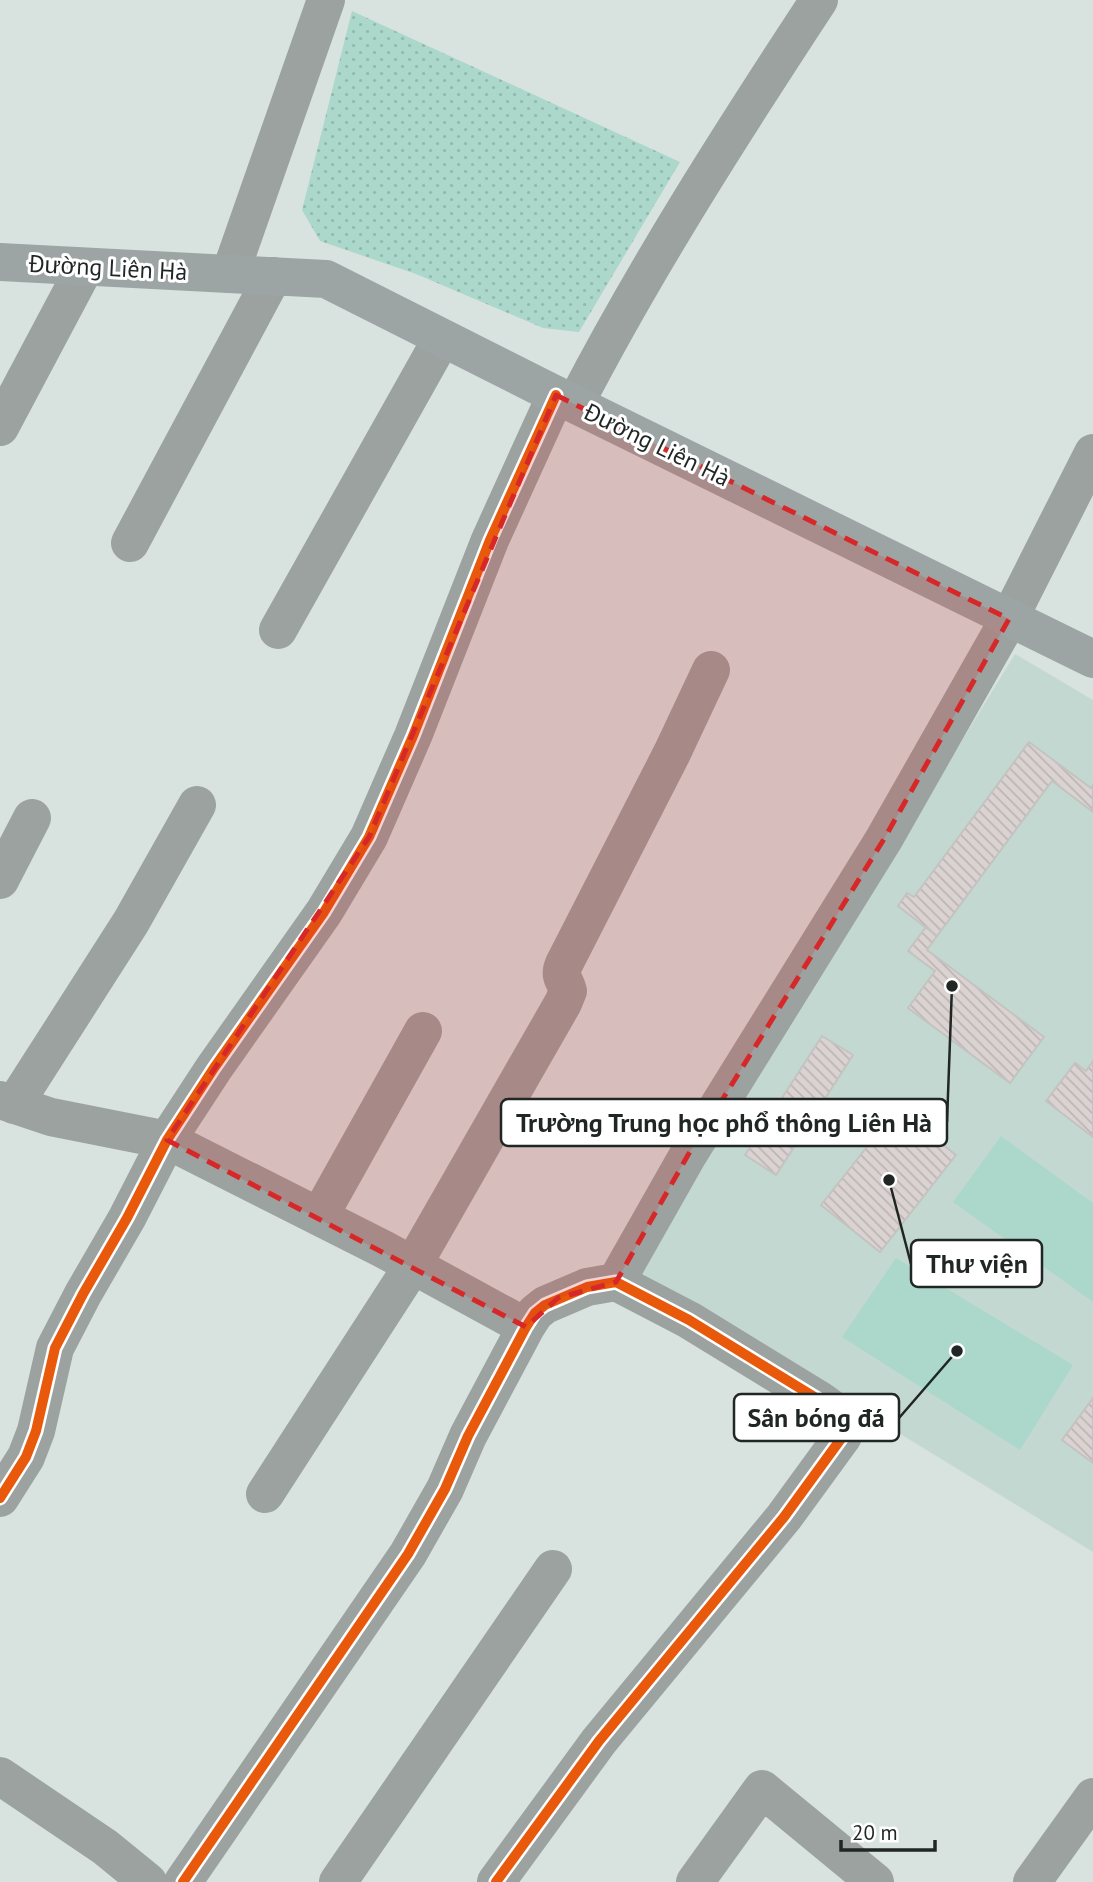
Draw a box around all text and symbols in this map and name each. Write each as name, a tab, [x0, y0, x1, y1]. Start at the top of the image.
street label: Đường Liên Hà	[27, 248, 188, 287]
street label: Đường Liên Hà	[578, 395, 735, 493]
callout: Trường Trung học phổ thông Liên Hà	[501, 1099, 947, 1146]
text: Trường Trung học phổ thông Liên Hà	[516, 1106, 932, 1139]
callout: Thư viện	[911, 1240, 1042, 1287]
text: Thư viện	[926, 1247, 1028, 1280]
callout: Sân bóng đá	[734, 1394, 899, 1441]
text: Sân bóng đá	[747, 1401, 885, 1434]
scale bar	[841, 1808, 936, 1852]
text: 20 m	[852, 1819, 898, 1846]

